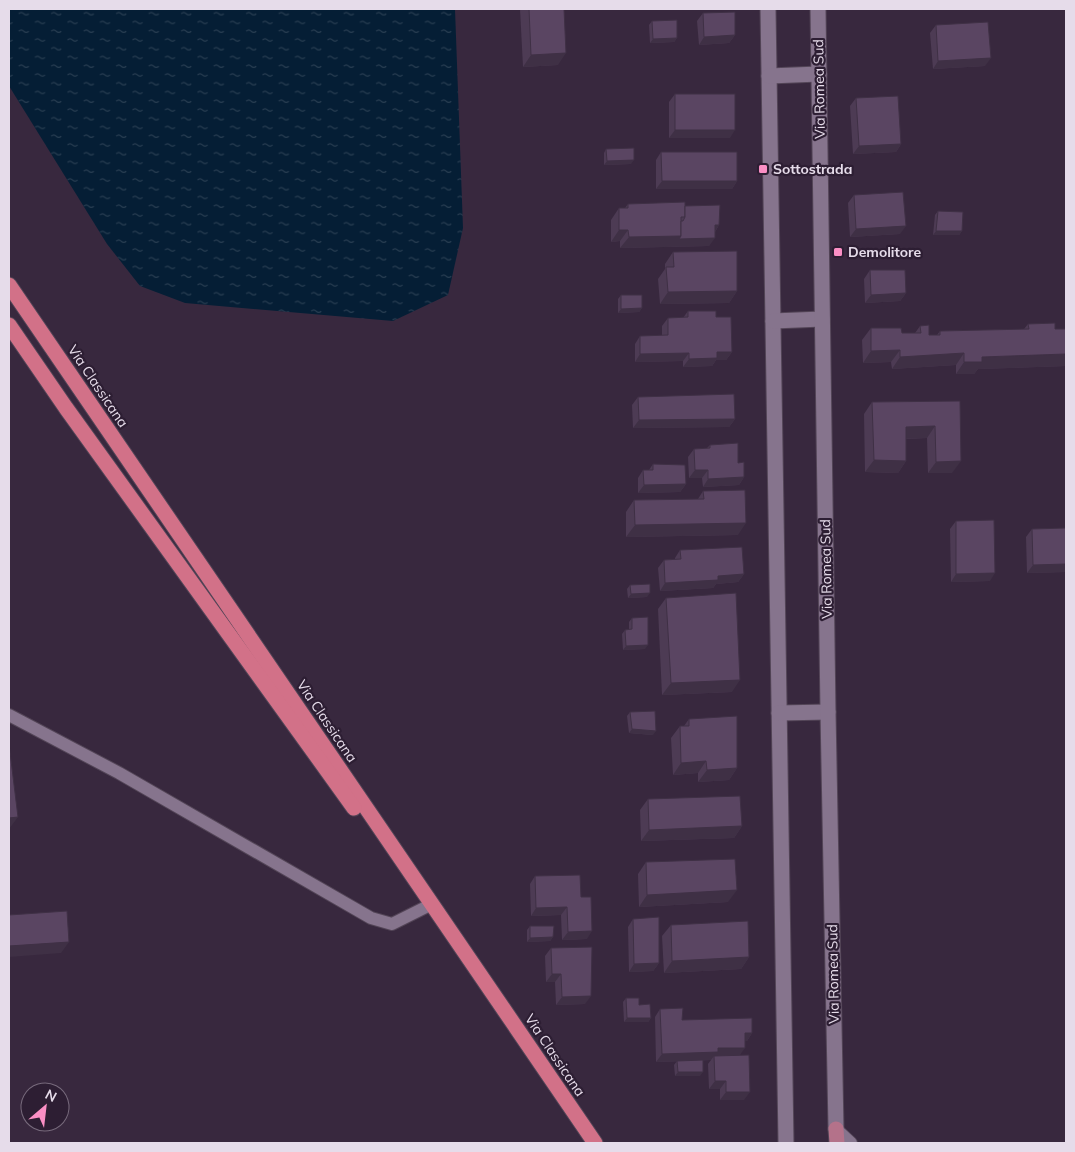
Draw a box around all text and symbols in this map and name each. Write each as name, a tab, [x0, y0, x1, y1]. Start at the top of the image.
street label: Via Romea Sud	[809, 39, 829, 139]
place label: Sottostrada	[773, 160, 852, 178]
marker: Sottostrada	[757, 163, 769, 175]
place label: Demolitore	[848, 243, 921, 261]
marker: Demolitore	[832, 246, 844, 258]
street label: Via Classicana	[64, 341, 132, 431]
street label: Via Romea Sud	[816, 519, 836, 619]
street label: Via Classicana	[293, 676, 361, 766]
street label: Via Romea Sud	[823, 924, 843, 1024]
street label: Via Classicana	[521, 1010, 589, 1100]
north arrow	[20, 1082, 70, 1132]
text: N	[42, 1085, 60, 1106]

